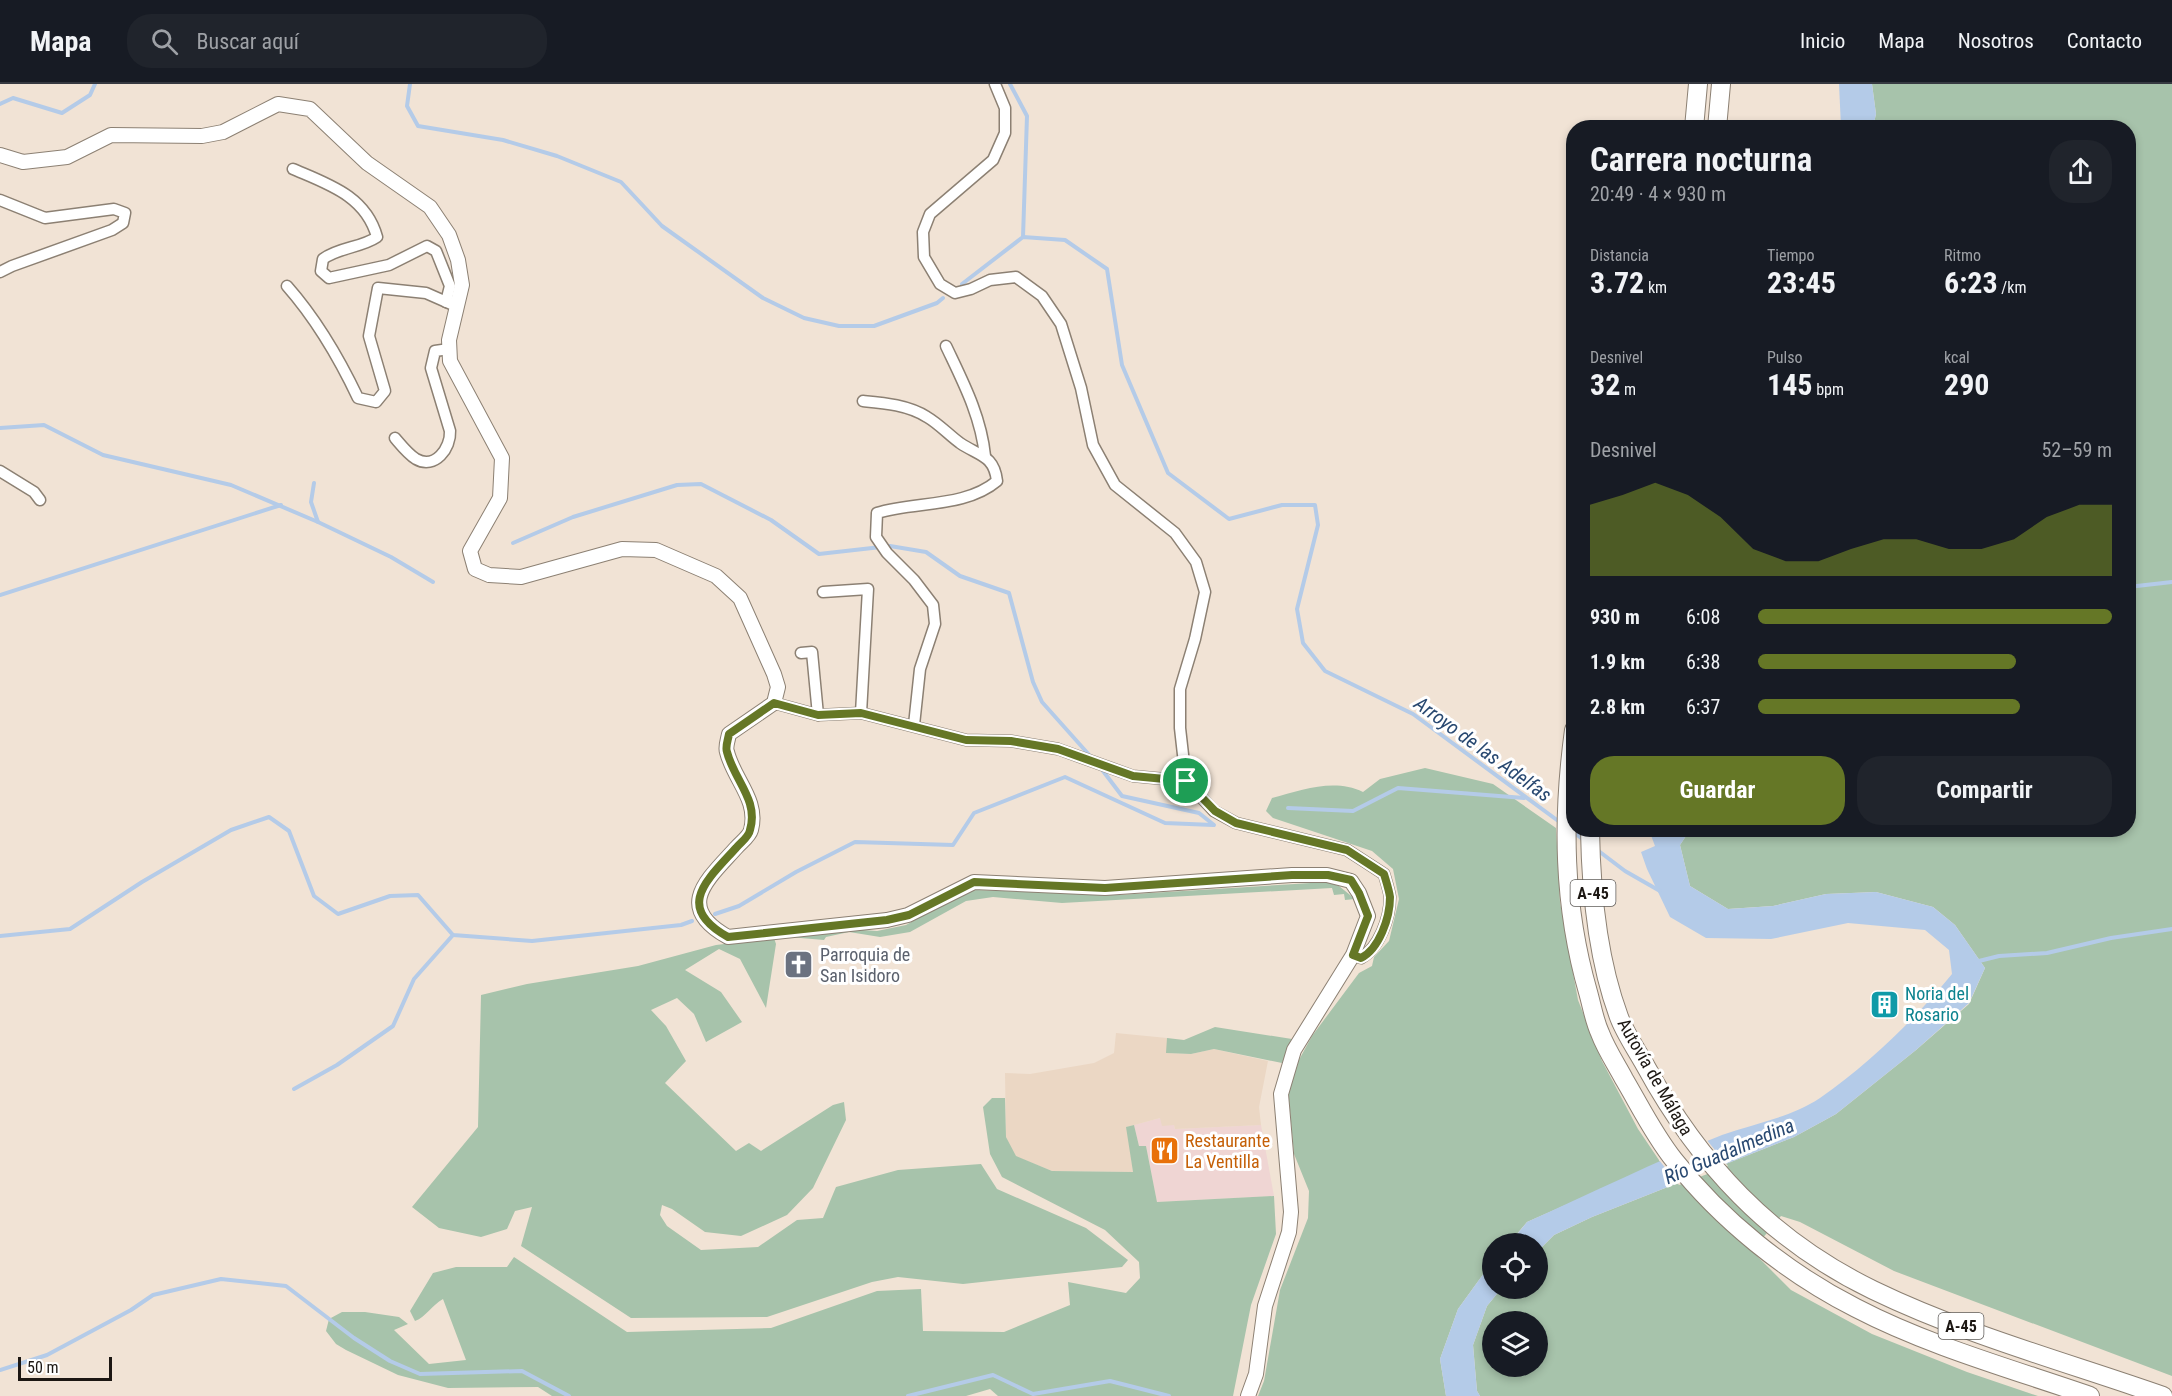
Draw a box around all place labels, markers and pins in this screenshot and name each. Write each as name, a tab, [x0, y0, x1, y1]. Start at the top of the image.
pin	[1160, 755, 1211, 806]
place label: Parroquia de San Isidoro	[820, 944, 910, 986]
church icon: Parroquia de San Isidoro	[783, 949, 815, 981]
place label: Noria del Rosario	[1905, 983, 1969, 1025]
building icon: Noria del Rosario	[1868, 988, 1900, 1020]
place label: Restaurante La Ventilla	[1185, 1130, 1270, 1172]
restaurant icon: Restaurante La Ventilla	[1148, 1135, 1180, 1167]

